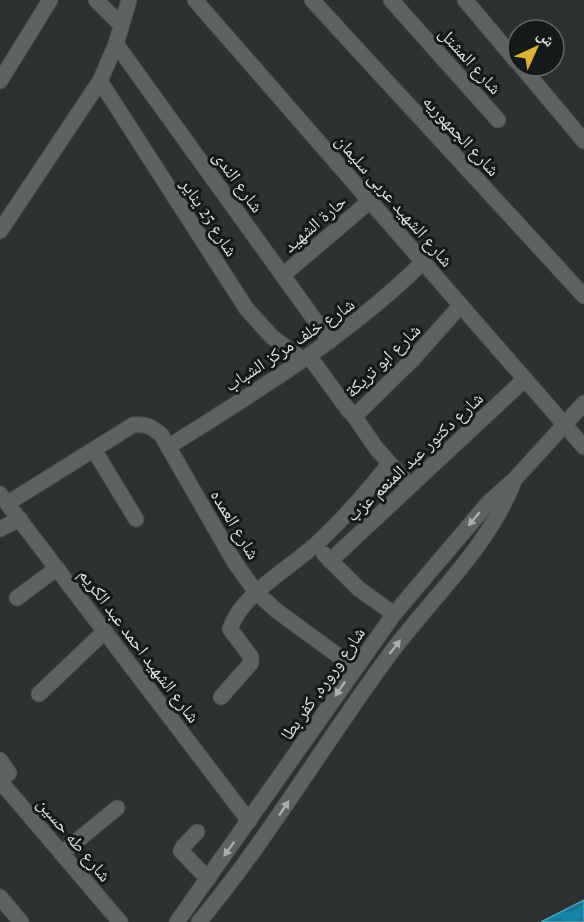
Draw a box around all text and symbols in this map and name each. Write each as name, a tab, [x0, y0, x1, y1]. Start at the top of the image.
north arrow	[506, 18, 566, 78]
street label: شارع المشتل	[434, 21, 508, 99]
text: ش	[534, 24, 560, 50]
street label: شارع الجمهوريه	[418, 89, 506, 181]
street label: شارع الشهيد عربى سليمان	[331, 129, 459, 271]
street label: شارع الندى	[208, 145, 270, 217]
street label: شارع 25 يناير	[175, 172, 244, 261]
street label: حارة الشهيد	[277, 189, 351, 257]
street label: شارع خلف مركز الشباب	[219, 291, 359, 397]
street label: شارع ابو تريكة	[339, 318, 425, 402]
street label: شارع دكتور عبد المنعم عزب	[340, 386, 489, 527]
street label: شارع العمده	[206, 485, 266, 563]
one-way arrow	[468, 511, 481, 526]
street label: شارع الشهيد احمد عبد الكريم	[73, 563, 206, 728]
street label: شارع وروره, كفر بطا	[274, 622, 370, 744]
one-way arrow	[388, 639, 401, 655]
one-way arrow	[335, 681, 346, 697]
street label: شارع طه حسين	[33, 792, 117, 886]
one-way arrow	[278, 800, 290, 816]
one-way arrow	[223, 841, 235, 857]

